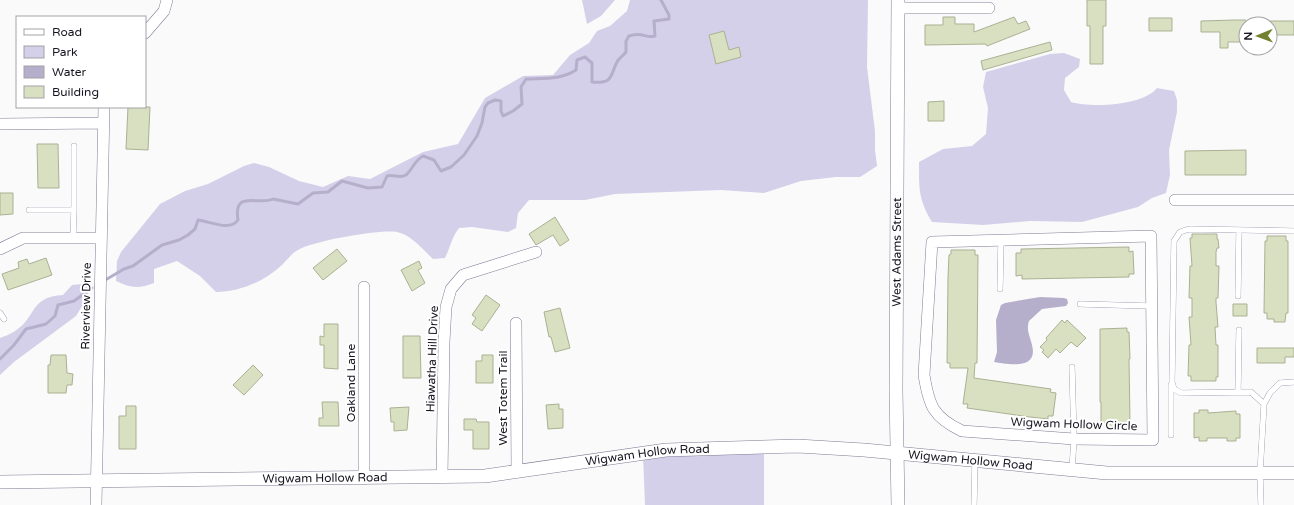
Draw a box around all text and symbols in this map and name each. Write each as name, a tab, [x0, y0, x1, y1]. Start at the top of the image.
legend	[16, 16, 146, 108]
north arrow	[1238, 16, 1278, 56]
text: Road	[52, 25, 82, 39]
text: N	[1242, 32, 1255, 41]
text: Park	[52, 45, 78, 59]
text: Water	[52, 65, 87, 79]
text: Building	[52, 85, 99, 99]
street label: West Adams Street	[889, 197, 904, 307]
street label: Riverview Drive	[78, 262, 94, 350]
street label: Hiawatha Hill Drive	[423, 305, 441, 413]
street label: Oakland Lane	[344, 344, 358, 422]
street label: West Totem Trail	[496, 351, 510, 445]
street label: Wigwam Hollow Circle	[1010, 415, 1138, 433]
street label: Wigwam Hollow Road	[584, 442, 710, 469]
street label: Wigwam Hollow Road	[907, 447, 1033, 473]
street label: Wigwam Hollow Road	[262, 470, 388, 486]

